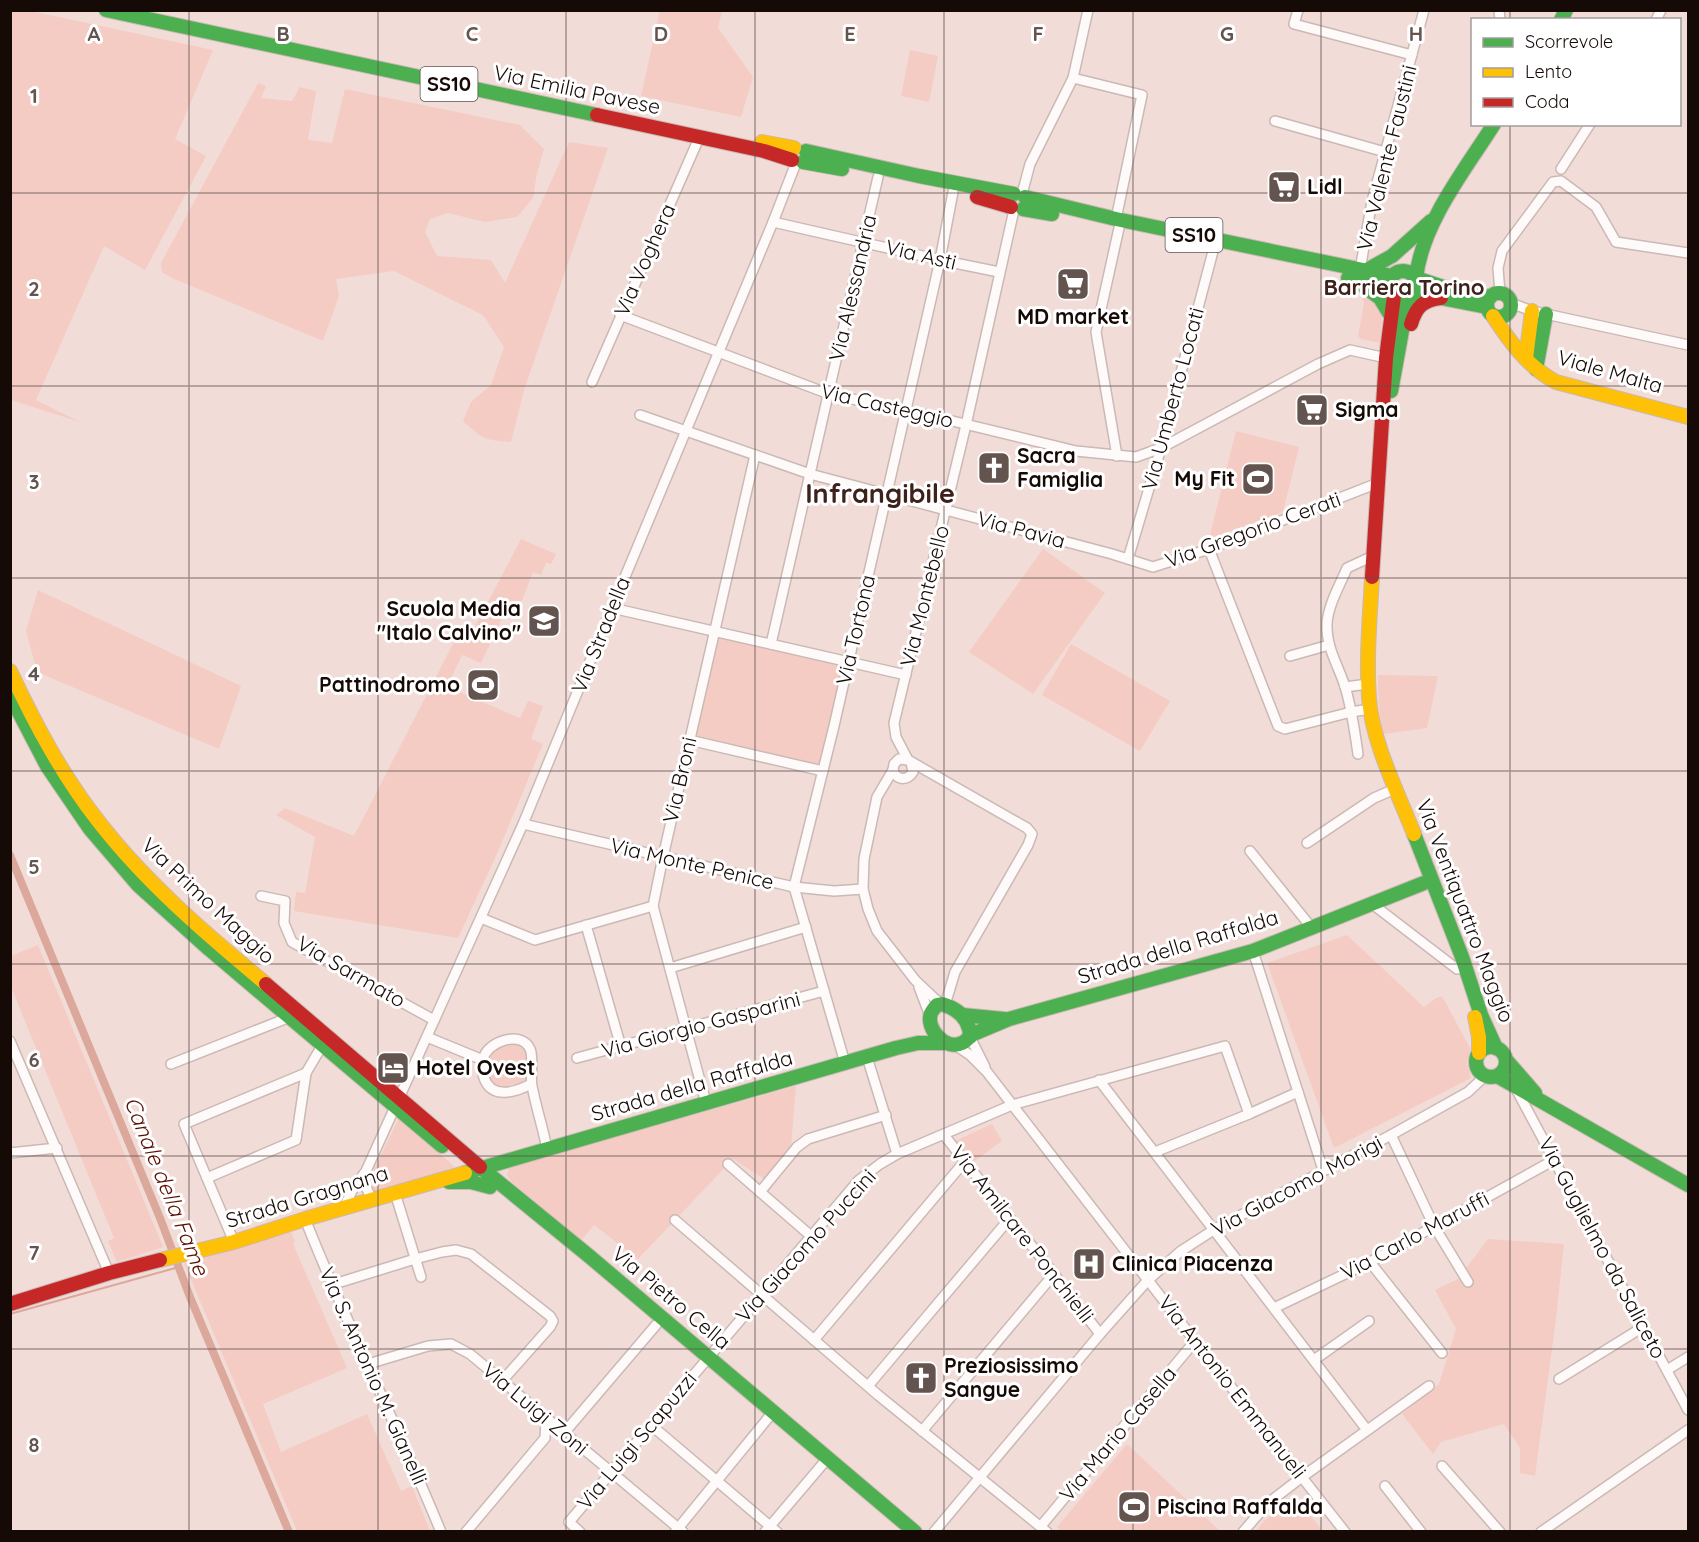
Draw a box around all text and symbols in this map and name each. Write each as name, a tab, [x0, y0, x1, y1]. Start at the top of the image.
legend	[1471, 18, 1681, 126]
text: A	[88, 21, 101, 46]
text: B	[276, 21, 290, 46]
text: C	[466, 21, 479, 46]
text: D	[654, 21, 668, 46]
text: E	[844, 21, 856, 46]
text: F	[1032, 21, 1044, 46]
text: G	[1220, 21, 1234, 46]
text: H	[1409, 21, 1423, 46]
text: Scorrevole	[1525, 30, 1613, 53]
street label: Via Emilia Pavese	[491, 59, 663, 119]
text: Lento	[1525, 60, 1572, 83]
street label: Via Valente Faustini	[1350, 62, 1422, 253]
road number: SS10	[420, 67, 478, 101]
text: 1	[30, 83, 38, 108]
text: Coda	[1525, 90, 1569, 113]
supermarket icon: Lidl	[1266, 169, 1302, 205]
place label: Lidl	[1307, 173, 1343, 199]
street label: Via Voghera	[608, 199, 680, 320]
street label: Via Alessandria	[823, 212, 882, 364]
road number: SS10	[1166, 218, 1222, 252]
street label: Via Asti	[883, 233, 959, 275]
supermarket icon: MD market	[1055, 266, 1091, 302]
district label: Barriera Torino	[1323, 273, 1485, 301]
text: 2	[28, 276, 40, 301]
place label: MD market	[1017, 303, 1129, 329]
street label: Via Umberto Locati	[1135, 304, 1209, 493]
street label: Viale Malta	[1555, 344, 1666, 398]
street label: Via Casteggio	[818, 377, 956, 433]
supermarket icon: Sigma	[1294, 392, 1330, 428]
place label: Sigma	[1335, 396, 1398, 422]
place label: Sacra Famiglia	[1017, 442, 1103, 492]
church icon: Sacra Famiglia	[976, 450, 1012, 486]
sports icon: My Fit	[1240, 461, 1276, 497]
place label: My Fit	[1174, 465, 1235, 491]
text: 3	[29, 469, 39, 494]
district label: Infrangibile	[805, 476, 955, 510]
street label: Via Gregorio Cerati	[1161, 485, 1344, 573]
street label: Via Pavia	[974, 505, 1068, 553]
street label: Via Montebello	[894, 522, 954, 669]
street label: Via Tortona	[830, 572, 880, 687]
street label: Via Stradella	[565, 573, 635, 697]
place label: Scuola Media "Italo Calvino"	[377, 595, 521, 645]
school or university icon: Scuola Media "Italo Calvino"	[526, 603, 562, 639]
text: 4	[28, 661, 40, 686]
sports icon: Pattinodromo	[465, 667, 501, 703]
place label: Pattinodromo	[319, 671, 460, 697]
street label: Via Broni	[657, 734, 702, 825]
street label: Via Ventiquattro Maggio	[1411, 795, 1521, 1026]
street label: Via Primo Maggio	[137, 832, 281, 969]
street label: Via Monte Penice	[608, 832, 777, 895]
text: 5	[28, 854, 40, 879]
street label: Strada della Raffalda	[1074, 903, 1281, 989]
street label: Via Sarmato	[293, 930, 410, 1013]
street label: Via Giorgio Gasparini	[599, 985, 803, 1063]
street label: Strada della Raffalda	[588, 1044, 795, 1126]
text: 6	[28, 1047, 40, 1072]
hotel icon: Hotel Ovest	[375, 1050, 411, 1086]
place label: Hotel Ovest	[416, 1054, 535, 1080]
water label: Canale della Fame	[118, 1093, 216, 1281]
street label: Via Giacomo Morigi	[1207, 1129, 1387, 1241]
street label: Via Guglielmo da Saliceto	[1533, 1132, 1672, 1363]
street label: Via Amilcare Ponchielli	[945, 1139, 1100, 1327]
street label: Strada Gragnana	[222, 1159, 391, 1233]
street label: Via Giacomo Puccini	[730, 1163, 881, 1327]
street label: Via Carlo Maruffi	[1336, 1185, 1493, 1285]
text: 7	[29, 1240, 40, 1265]
street label: Via Pietro Cella	[607, 1240, 736, 1354]
hospital icon: Clinica Piacenza	[1071, 1246, 1107, 1282]
place label: Clinica Piacenza	[1112, 1250, 1273, 1276]
street label: Via S. Antonio M. Gianelli	[314, 1263, 434, 1489]
street label: Via Antonio Emmanueli	[1153, 1289, 1312, 1483]
place label: Preziosissimo Sangue	[944, 1352, 1079, 1402]
street label: Via Luigi Zoni	[477, 1356, 594, 1460]
church icon: Preziosissimo Sangue	[903, 1360, 939, 1396]
street label: Via Mario Casella	[1053, 1360, 1181, 1506]
street label: Via Luigi Scapuzzi	[571, 1366, 702, 1515]
text: 8	[29, 1432, 40, 1457]
sports icon: Piscina Raffalda	[1116, 1489, 1152, 1525]
place label: Piscina Raffalda	[1157, 1493, 1323, 1519]

